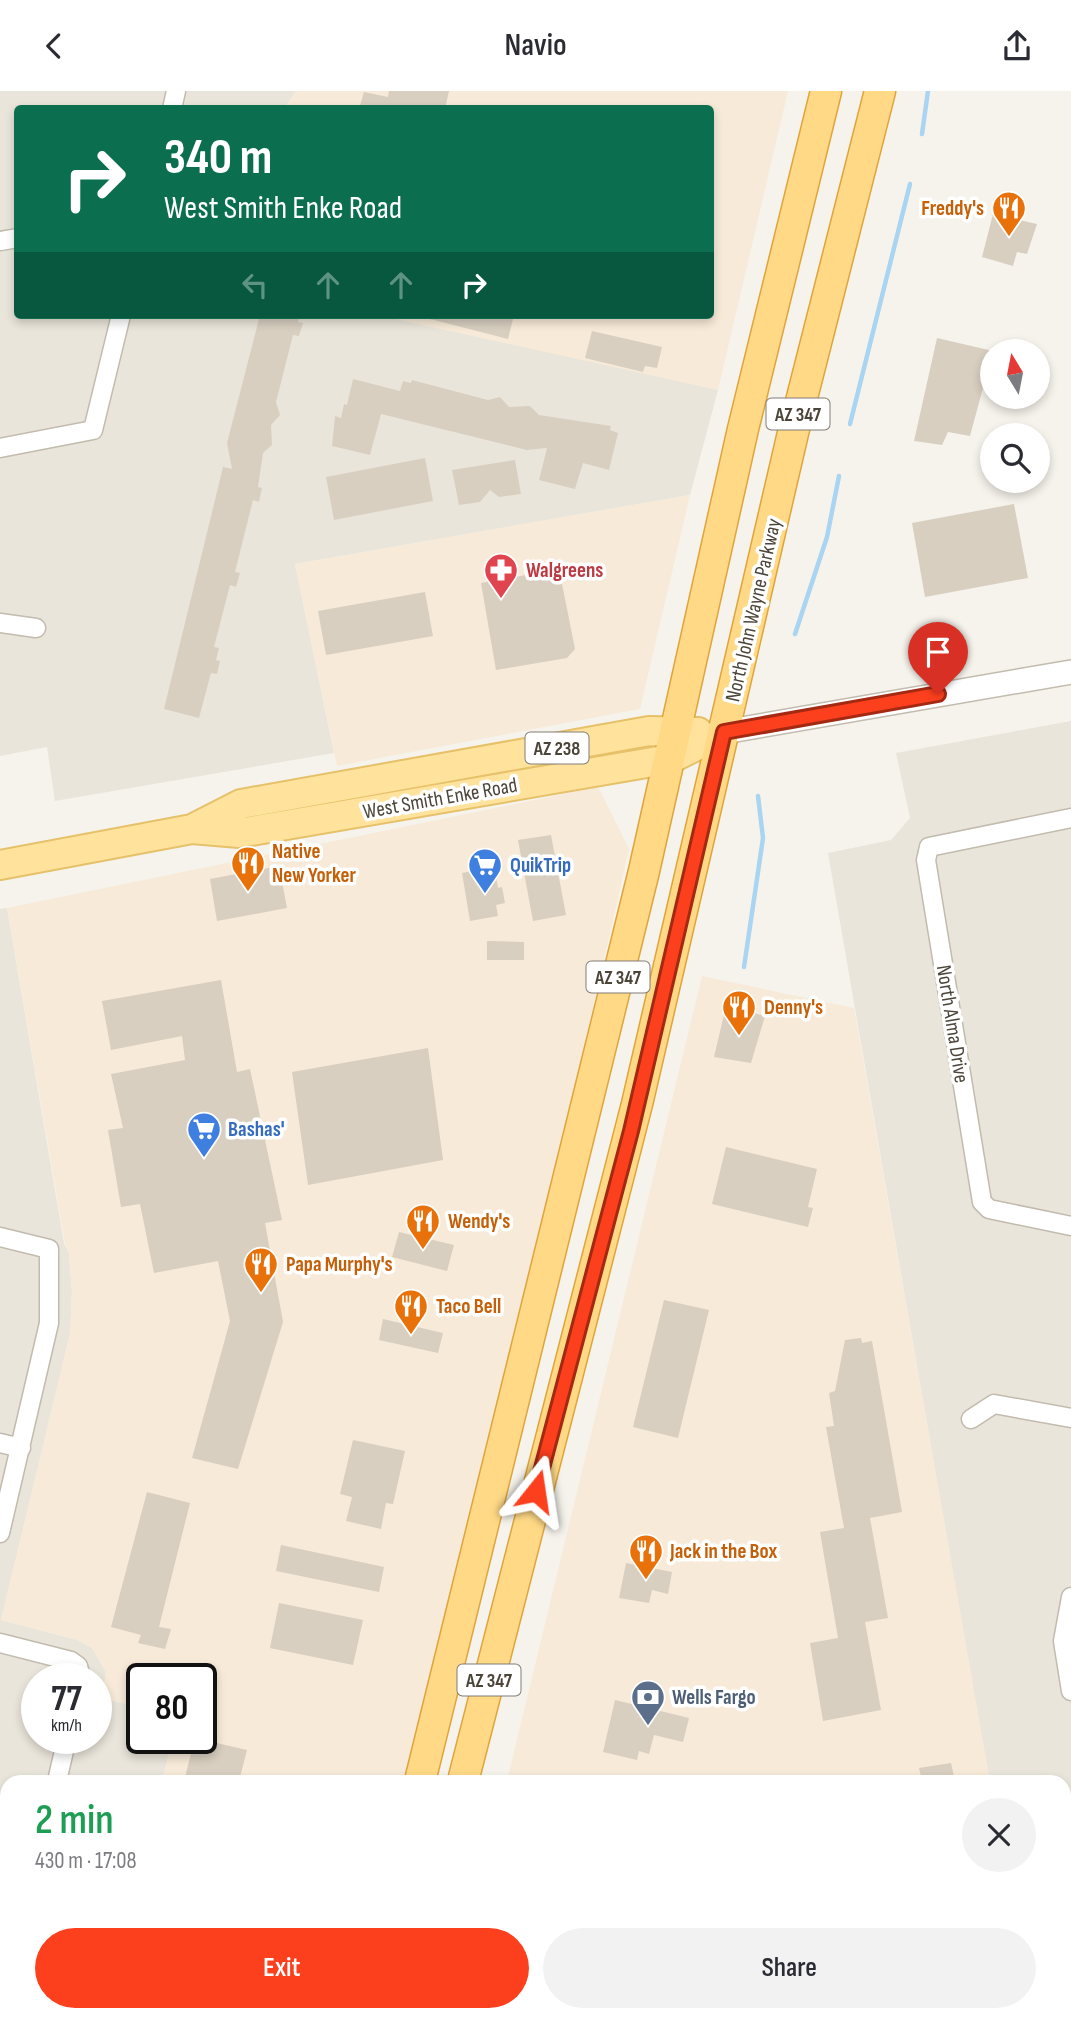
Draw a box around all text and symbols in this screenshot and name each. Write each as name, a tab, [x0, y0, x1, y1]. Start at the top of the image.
text: Navio	[504, 26, 567, 65]
icon: back	[35, 27, 73, 65]
icon: share	[998, 27, 1036, 65]
text: 340 m	[164, 129, 272, 188]
icon: right	[49, 133, 140, 224]
text: West Smith Enke Road	[164, 189, 402, 228]
restaurant icon: Freddy's	[990, 189, 1028, 238]
place label: Freddy's	[921, 196, 984, 221]
icon: left	[236, 266, 274, 304]
icon: ahead	[309, 266, 347, 304]
icon: ahead	[382, 266, 420, 304]
icon: right	[455, 266, 493, 304]
north arrow	[980, 339, 1050, 409]
map controls	[980, 339, 1050, 493]
road number: AZ 347	[766, 399, 830, 429]
button: search	[980, 423, 1050, 493]
street label: North John Wayne Parkway	[720, 516, 787, 704]
pharmacy icon: Walgreens	[482, 551, 520, 600]
place label: Walgreens	[526, 558, 603, 583]
pin	[908, 622, 968, 694]
icon: arrive	[919, 633, 957, 671]
road number: AZ 238	[526, 733, 588, 763]
street label: West Smith Enke Road	[361, 773, 519, 824]
place label: Native New Yorker	[272, 839, 357, 888]
restaurant icon: Native New Yorker	[229, 844, 267, 893]
supermarket icon: QuikTrip	[466, 846, 504, 895]
place label: QuikTrip	[510, 853, 571, 878]
road number: AZ 347	[586, 961, 650, 993]
street label: North Alma Drive	[931, 963, 974, 1085]
restaurant icon: Denny's	[720, 988, 758, 1037]
place label: Denny's	[764, 995, 823, 1020]
supermarket icon: Bashas'	[185, 1110, 223, 1159]
place label: Bashas'	[228, 1117, 285, 1142]
restaurant icon: Wendy's	[404, 1202, 442, 1251]
place label: Wendy's	[448, 1209, 510, 1234]
restaurant icon: Papa Murphy's	[242, 1245, 280, 1294]
place label: Papa Murphy's	[286, 1252, 393, 1277]
restaurant icon: Taco Bell	[392, 1287, 430, 1336]
place label: Taco Bell	[436, 1294, 501, 1319]
position arrow	[499, 1454, 573, 1528]
restaurant icon: Jack in the Box	[627, 1532, 665, 1581]
place label: Jack in the Box	[669, 1539, 778, 1564]
speed limit sign: 80	[126, 1663, 217, 1754]
road number: AZ 347	[458, 1665, 520, 1695]
text: 77	[51, 1678, 82, 1721]
bank icon: Wells Fargo	[629, 1678, 667, 1727]
place label: Wells Fargo	[672, 1685, 756, 1710]
text: km/h	[51, 1715, 82, 1736]
text: 2 min	[35, 1795, 114, 1846]
button: close	[962, 1798, 1036, 1872]
text: 430 m · 17:08	[35, 1847, 137, 1875]
button: Exit	[35, 1928, 529, 2008]
button: Share	[543, 1928, 1036, 2008]

